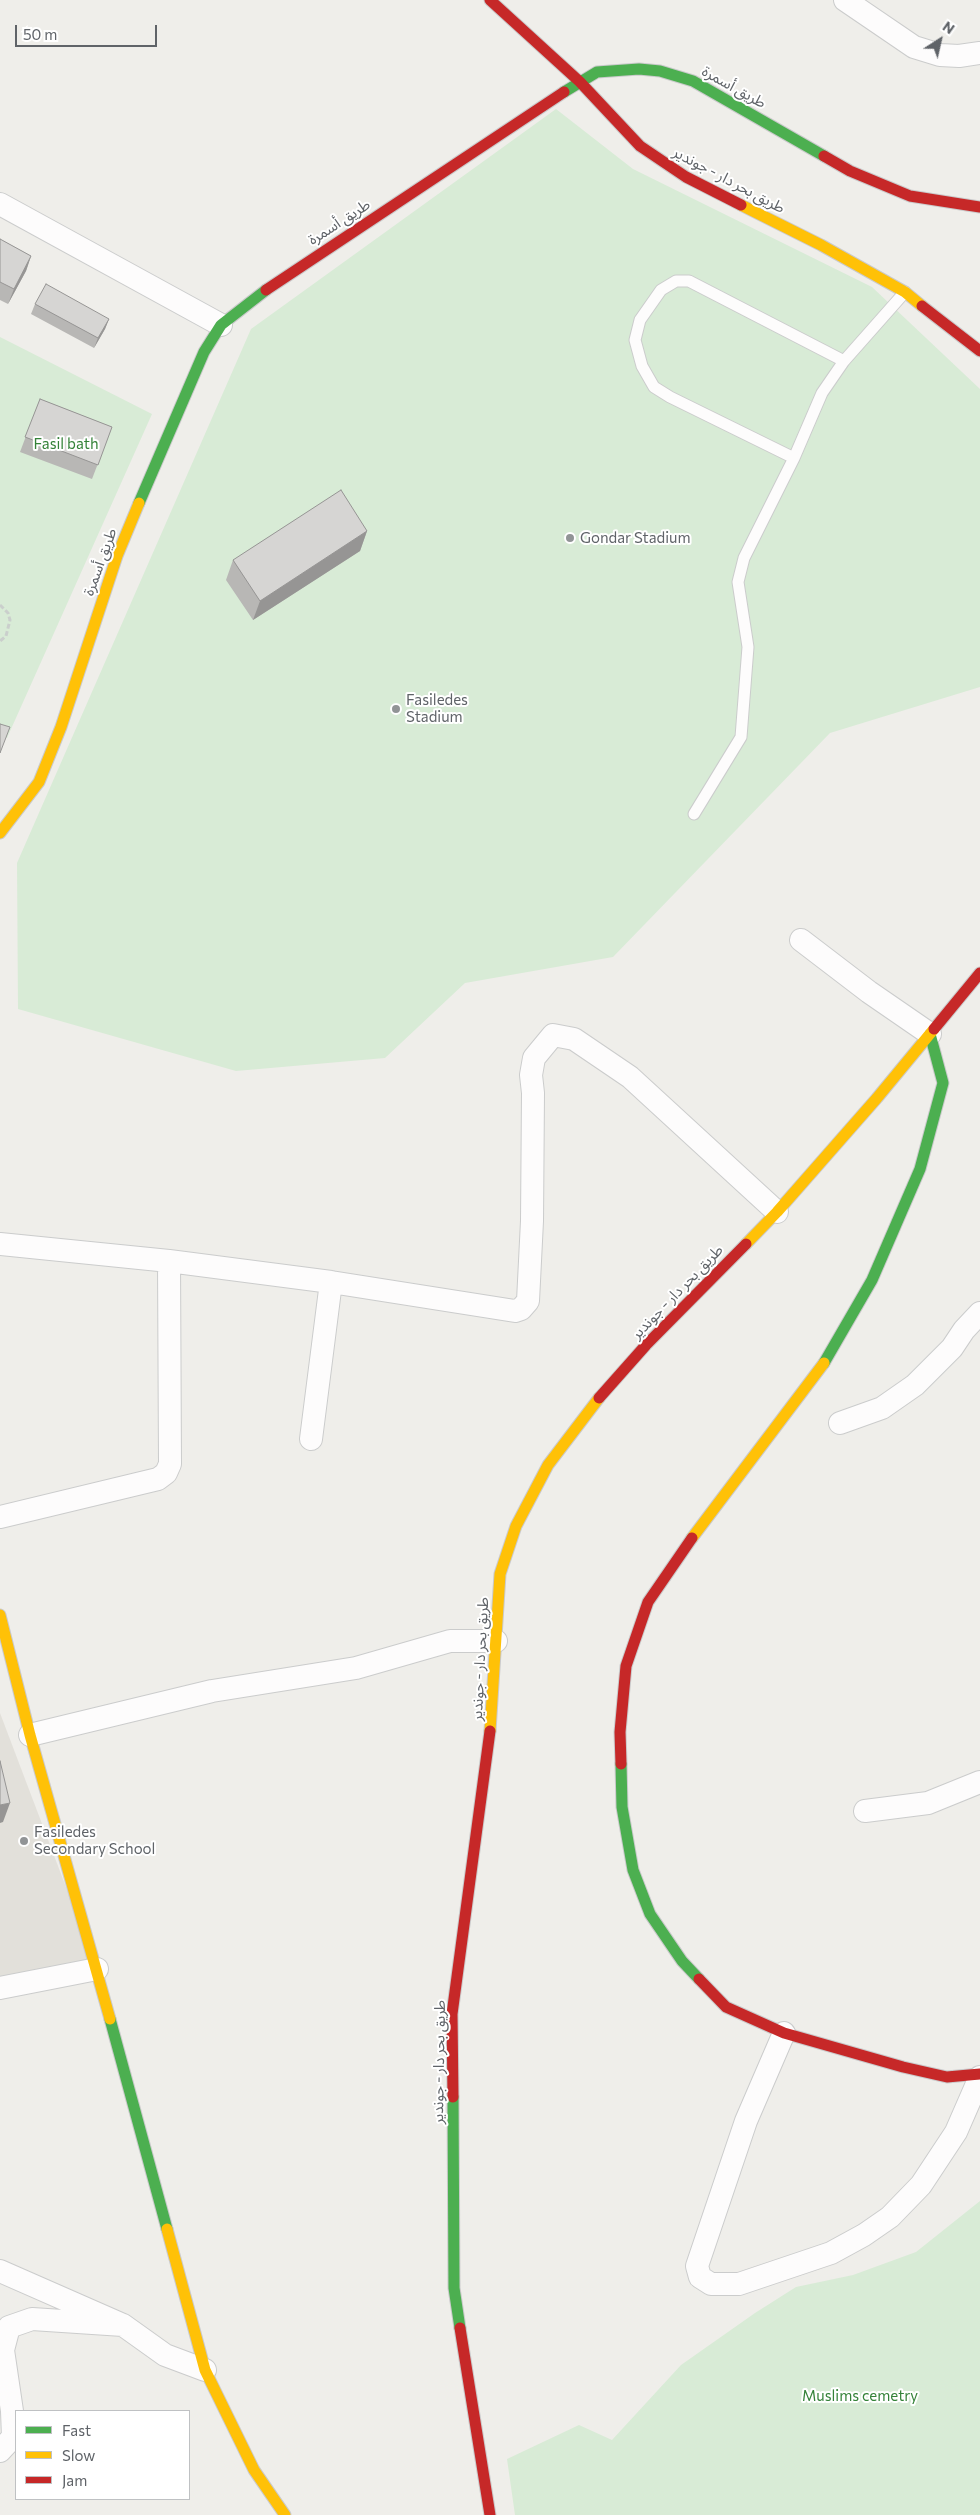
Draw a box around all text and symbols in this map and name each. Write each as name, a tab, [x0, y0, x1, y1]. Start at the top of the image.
scale bar	[18, 15, 160, 47]
north arrow	[915, 15, 965, 65]
text: N	[940, 17, 958, 37]
text: 50 m	[23, 25, 57, 43]
street label: طريق أسمرة	[699, 62, 769, 112]
street label: طريق بحر دار - جوندير	[670, 143, 788, 217]
street label: طريق أسمرة	[305, 195, 373, 249]
park label: Fasil bath	[34, 435, 98, 453]
street label: طريق أسمرة	[79, 526, 121, 598]
place label: Gondar Stadium	[580, 529, 691, 547]
marker: Gondar Stadium	[564, 532, 576, 544]
place label: Fasiledes Stadium	[406, 691, 468, 726]
marker: Fasiledes Stadium	[390, 703, 402, 715]
street label: طريق بحر دار - جوندير	[627, 1241, 727, 1343]
street label: طريق بحر دار - جوندير	[468, 1597, 492, 1721]
place label: Fasiledes Secondary School	[34, 1823, 155, 1858]
marker: Fasiledes Secondary School	[18, 1835, 30, 1847]
street label: طريق بحر دار - جوندير	[429, 2000, 449, 2124]
park label: Muslims cemetry	[802, 2387, 918, 2405]
legend	[15, 2410, 190, 2500]
text: Fast	[62, 2421, 91, 2439]
text: Slow	[62, 2446, 95, 2464]
text: Jam	[62, 2471, 87, 2489]

